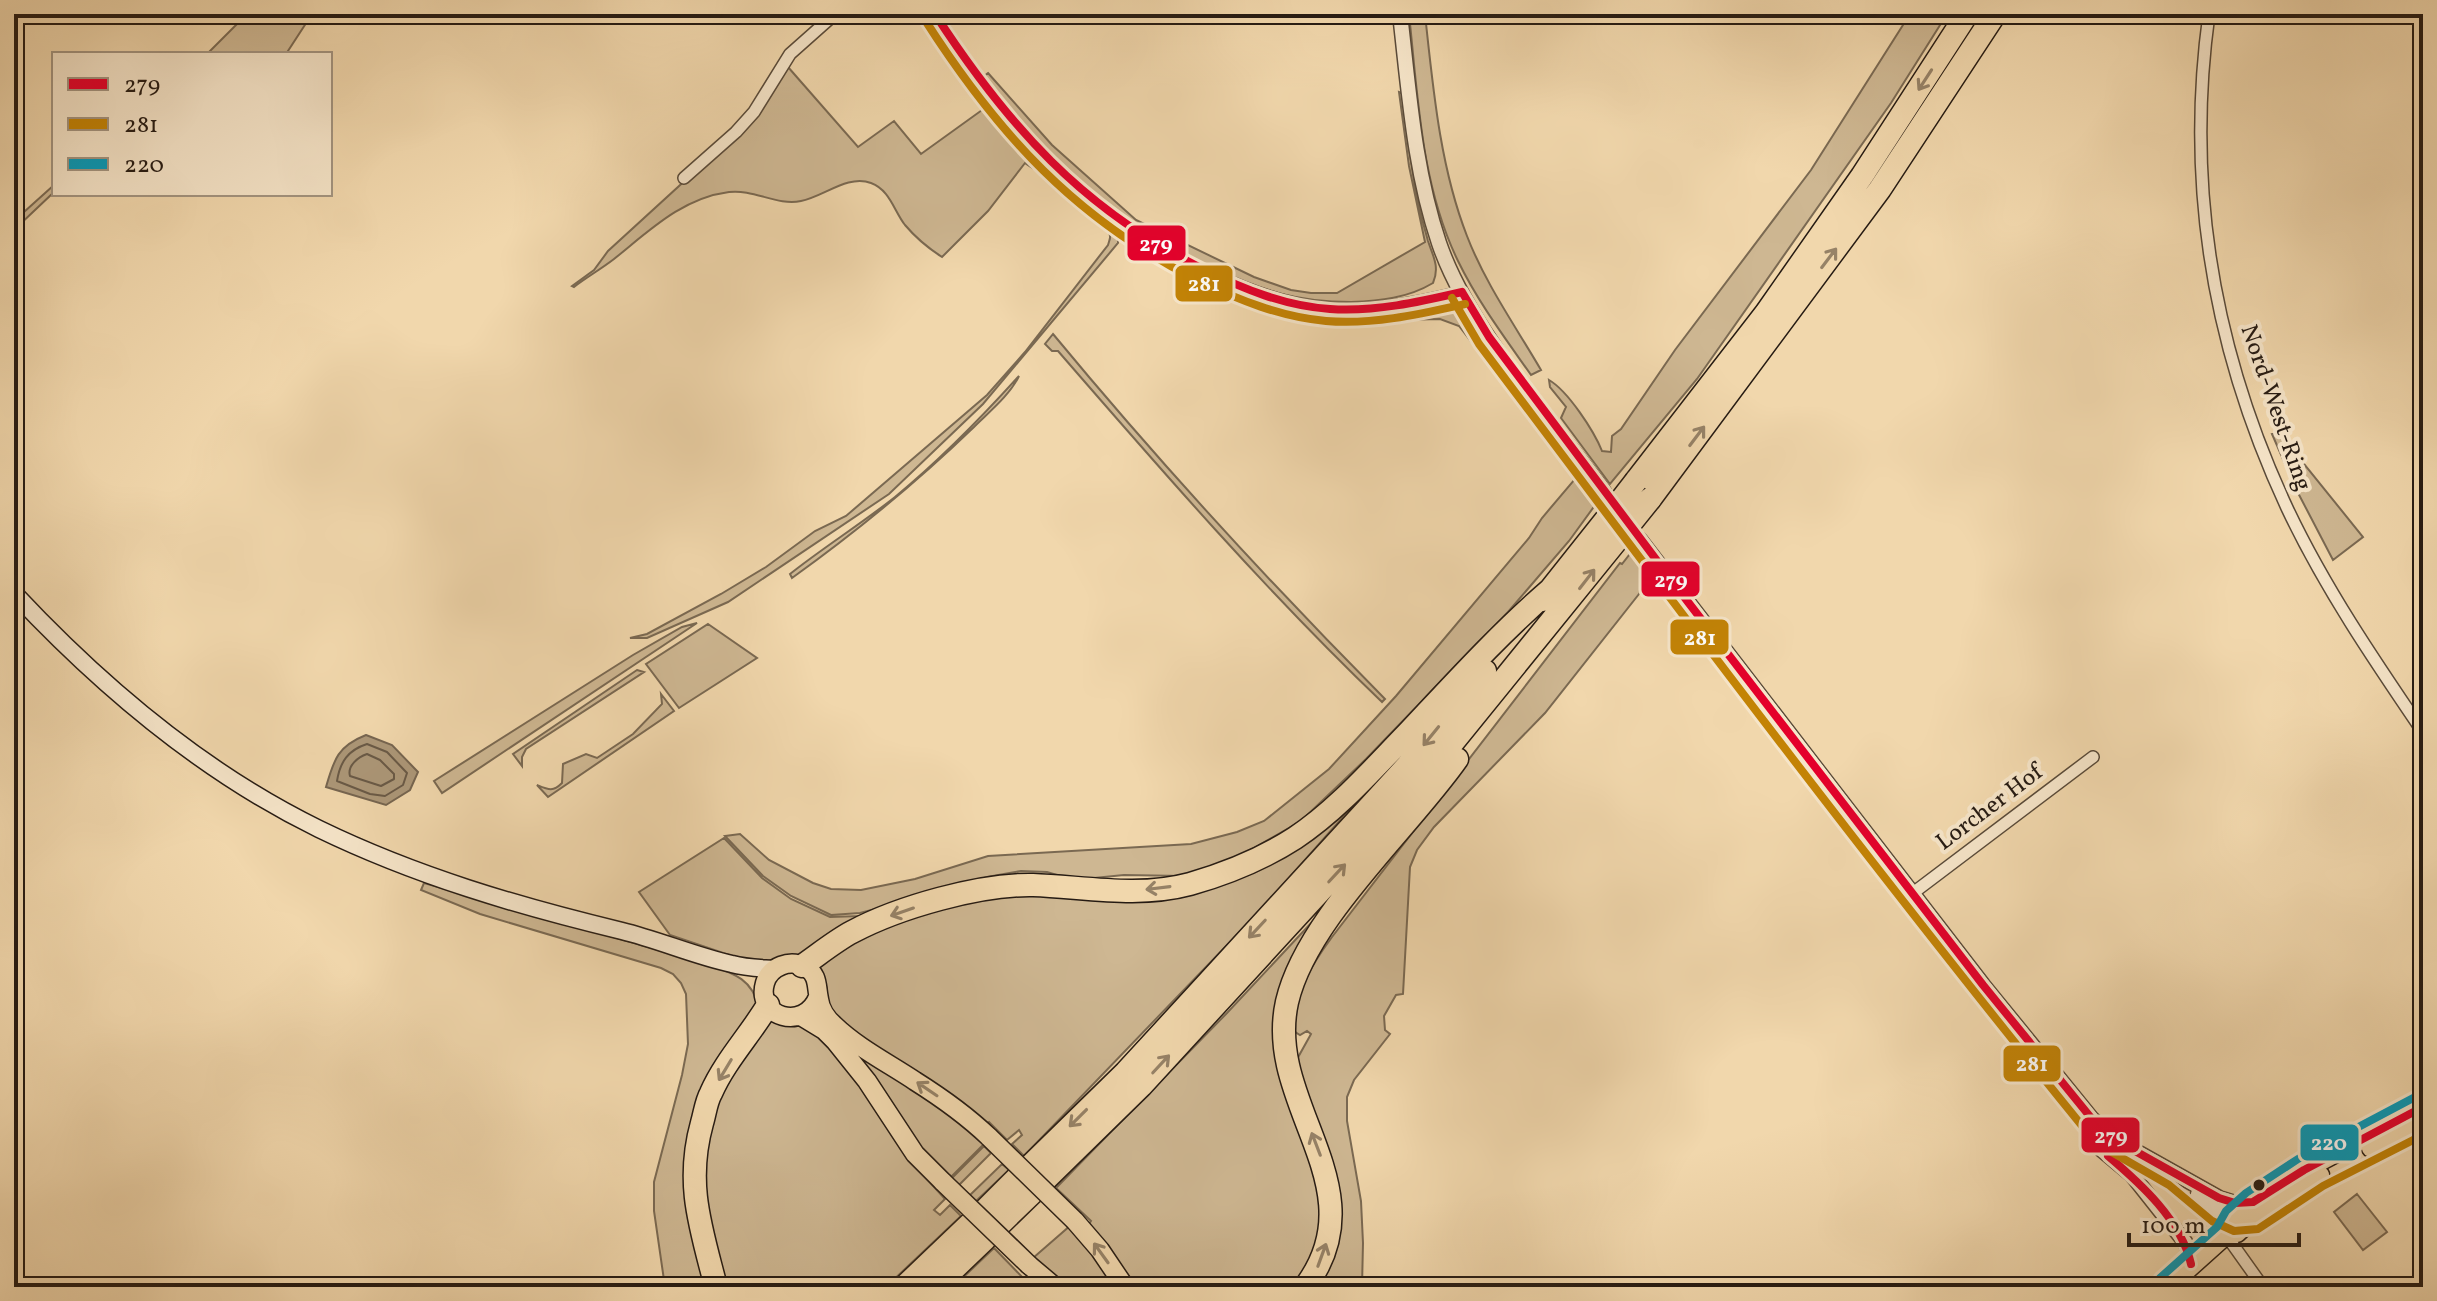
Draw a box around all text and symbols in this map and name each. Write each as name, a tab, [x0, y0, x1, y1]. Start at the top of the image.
legend	[52, 52, 332, 196]
one-way arrow	[1916, 68, 1933, 90]
text: 279	[124, 69, 160, 103]
text: 281	[124, 109, 158, 143]
text: 220	[124, 149, 164, 183]
line badge: 279	[1126, 224, 1187, 262]
text: 279	[1139, 230, 1173, 261]
one-way arrow	[1820, 248, 1837, 269]
line badge: 281	[1174, 264, 1234, 303]
text: 281	[1188, 270, 1220, 301]
street label: Nord-West-Ring	[2231, 320, 2319, 496]
one-way arrow	[1688, 426, 1705, 448]
line badge: 279	[1640, 560, 1701, 598]
text: 279	[1654, 566, 1688, 597]
one-way arrow	[1578, 569, 1595, 590]
line badge: 281	[1669, 618, 1730, 656]
text: 281	[1684, 624, 1716, 655]
one-way arrow	[1422, 726, 1440, 746]
street label: Lorcher Hof	[1929, 755, 2053, 859]
one-way arrow	[1328, 863, 1347, 883]
one-way arrow	[1145, 881, 1172, 896]
one-way arrow	[890, 906, 915, 921]
one-way arrow	[1248, 919, 1266, 939]
line badge: 281	[2002, 1044, 2062, 1083]
text: 281	[2016, 1050, 2048, 1081]
one-way arrow	[1152, 1055, 1170, 1075]
one-way arrow	[716, 1058, 732, 1081]
one-way arrow	[917, 1081, 939, 1097]
one-way arrow	[1069, 1108, 1088, 1127]
line badge: 279	[2080, 1116, 2141, 1154]
text: 279	[2094, 1122, 2128, 1153]
line badge: 220	[2299, 1123, 2360, 1162]
text: 220	[2311, 1129, 2347, 1160]
one-way arrow	[1308, 1132, 1322, 1156]
unlabelled marker	[2251, 1177, 2267, 1193]
scale bar	[2129, 1197, 2299, 1247]
text: 100 m	[2141, 1210, 2206, 1244]
one-way arrow	[1093, 1243, 1110, 1264]
one-way arrow	[1316, 1243, 1330, 1268]

